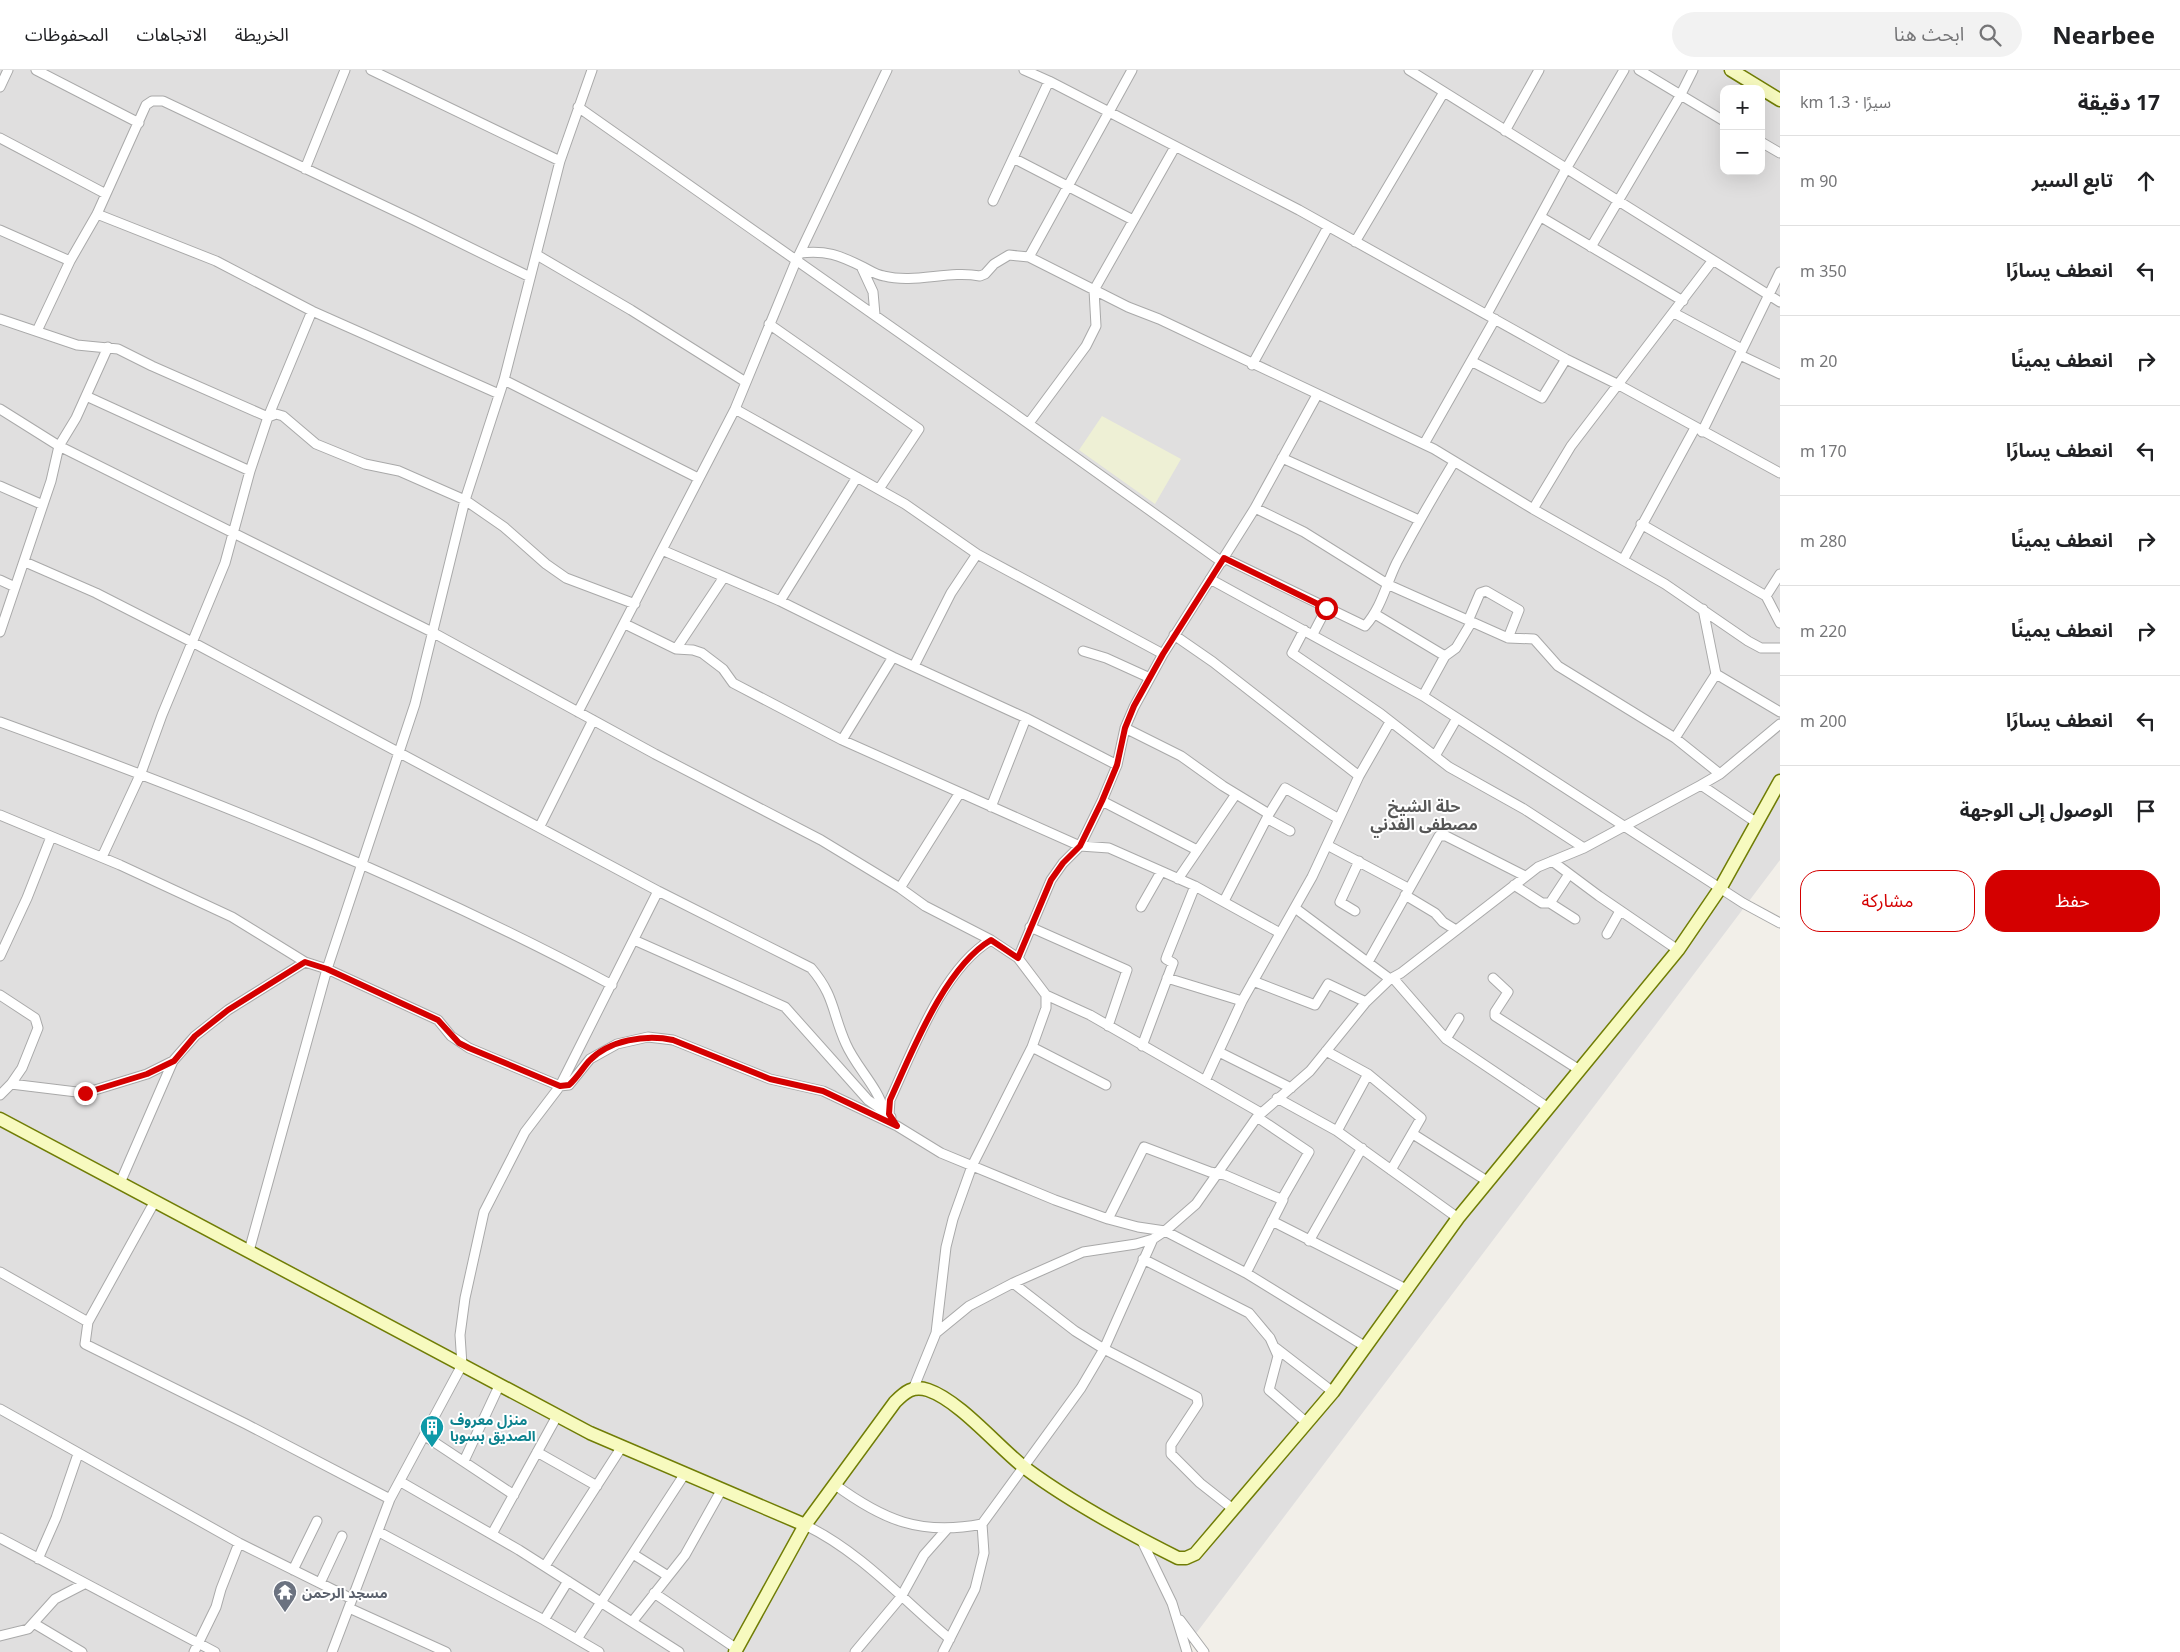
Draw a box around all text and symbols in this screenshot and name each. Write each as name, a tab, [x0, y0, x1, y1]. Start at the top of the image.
search box	[1672, 12, 2022, 57]
text: Nearbee	[2052, 18, 2155, 51]
text: ابحث هنا	[1894, 21, 1964, 47]
icon: search	[1976, 21, 2004, 49]
text: المحفوظات	[25, 22, 109, 46]
text: الاتجاهات	[137, 22, 207, 46]
text: الخريطة	[235, 22, 289, 46]
map controls	[1720, 85, 1765, 175]
button: +	[1720, 85, 1765, 130]
text: 17 دقيقة	[2078, 88, 2160, 116]
text: سيرًا · 1.3 km	[1800, 91, 1891, 113]
button: −	[1720, 130, 1765, 175]
text: تابع السير	[2032, 167, 2113, 193]
icon: ahead	[2132, 167, 2160, 195]
text: 90 m	[1800, 170, 1837, 192]
text: انعطف يسارًا	[2006, 257, 2113, 283]
icon: left	[2132, 257, 2160, 285]
text: 350 m	[1800, 260, 1847, 282]
text: انعطف يمينًا	[2011, 347, 2113, 373]
icon: right	[2132, 347, 2160, 375]
text: 20 m	[1800, 350, 1837, 372]
text: انعطف يسارًا	[2006, 437, 2113, 463]
icon: left	[2132, 437, 2160, 465]
text: 170 m	[1800, 440, 1847, 462]
text: انعطف يمينًا	[2011, 527, 2113, 553]
icon: right	[2132, 527, 2160, 555]
text: 280 m	[1800, 530, 1847, 552]
route start	[1315, 597, 1338, 620]
text: انعطف يمينًا	[2011, 617, 2113, 643]
icon: right	[2132, 617, 2160, 645]
text: 220 m	[1800, 620, 1847, 642]
text: انعطف يسارًا	[2006, 707, 2113, 733]
icon: left	[2132, 707, 2160, 735]
text: 200 m	[1800, 710, 1847, 732]
district label: حلة الشيخ مصطفى الفدني	[1370, 795, 1478, 838]
text: الوصول إلى الوجهة	[1960, 797, 2113, 823]
icon: arrive	[2132, 797, 2160, 825]
button: مشاركة	[1800, 870, 1975, 932]
button: حفظ	[1985, 870, 2160, 932]
route end	[74, 1082, 97, 1105]
place label: منزل معروف الصديق بسوبا	[450, 1410, 536, 1445]
building icon: منزل معروف الصديق بسوبا	[419, 1414, 445, 1448]
temple icon: مسجد الرحمن	[272, 1579, 298, 1613]
place label: مسجد الرحمن	[302, 1583, 388, 1602]

